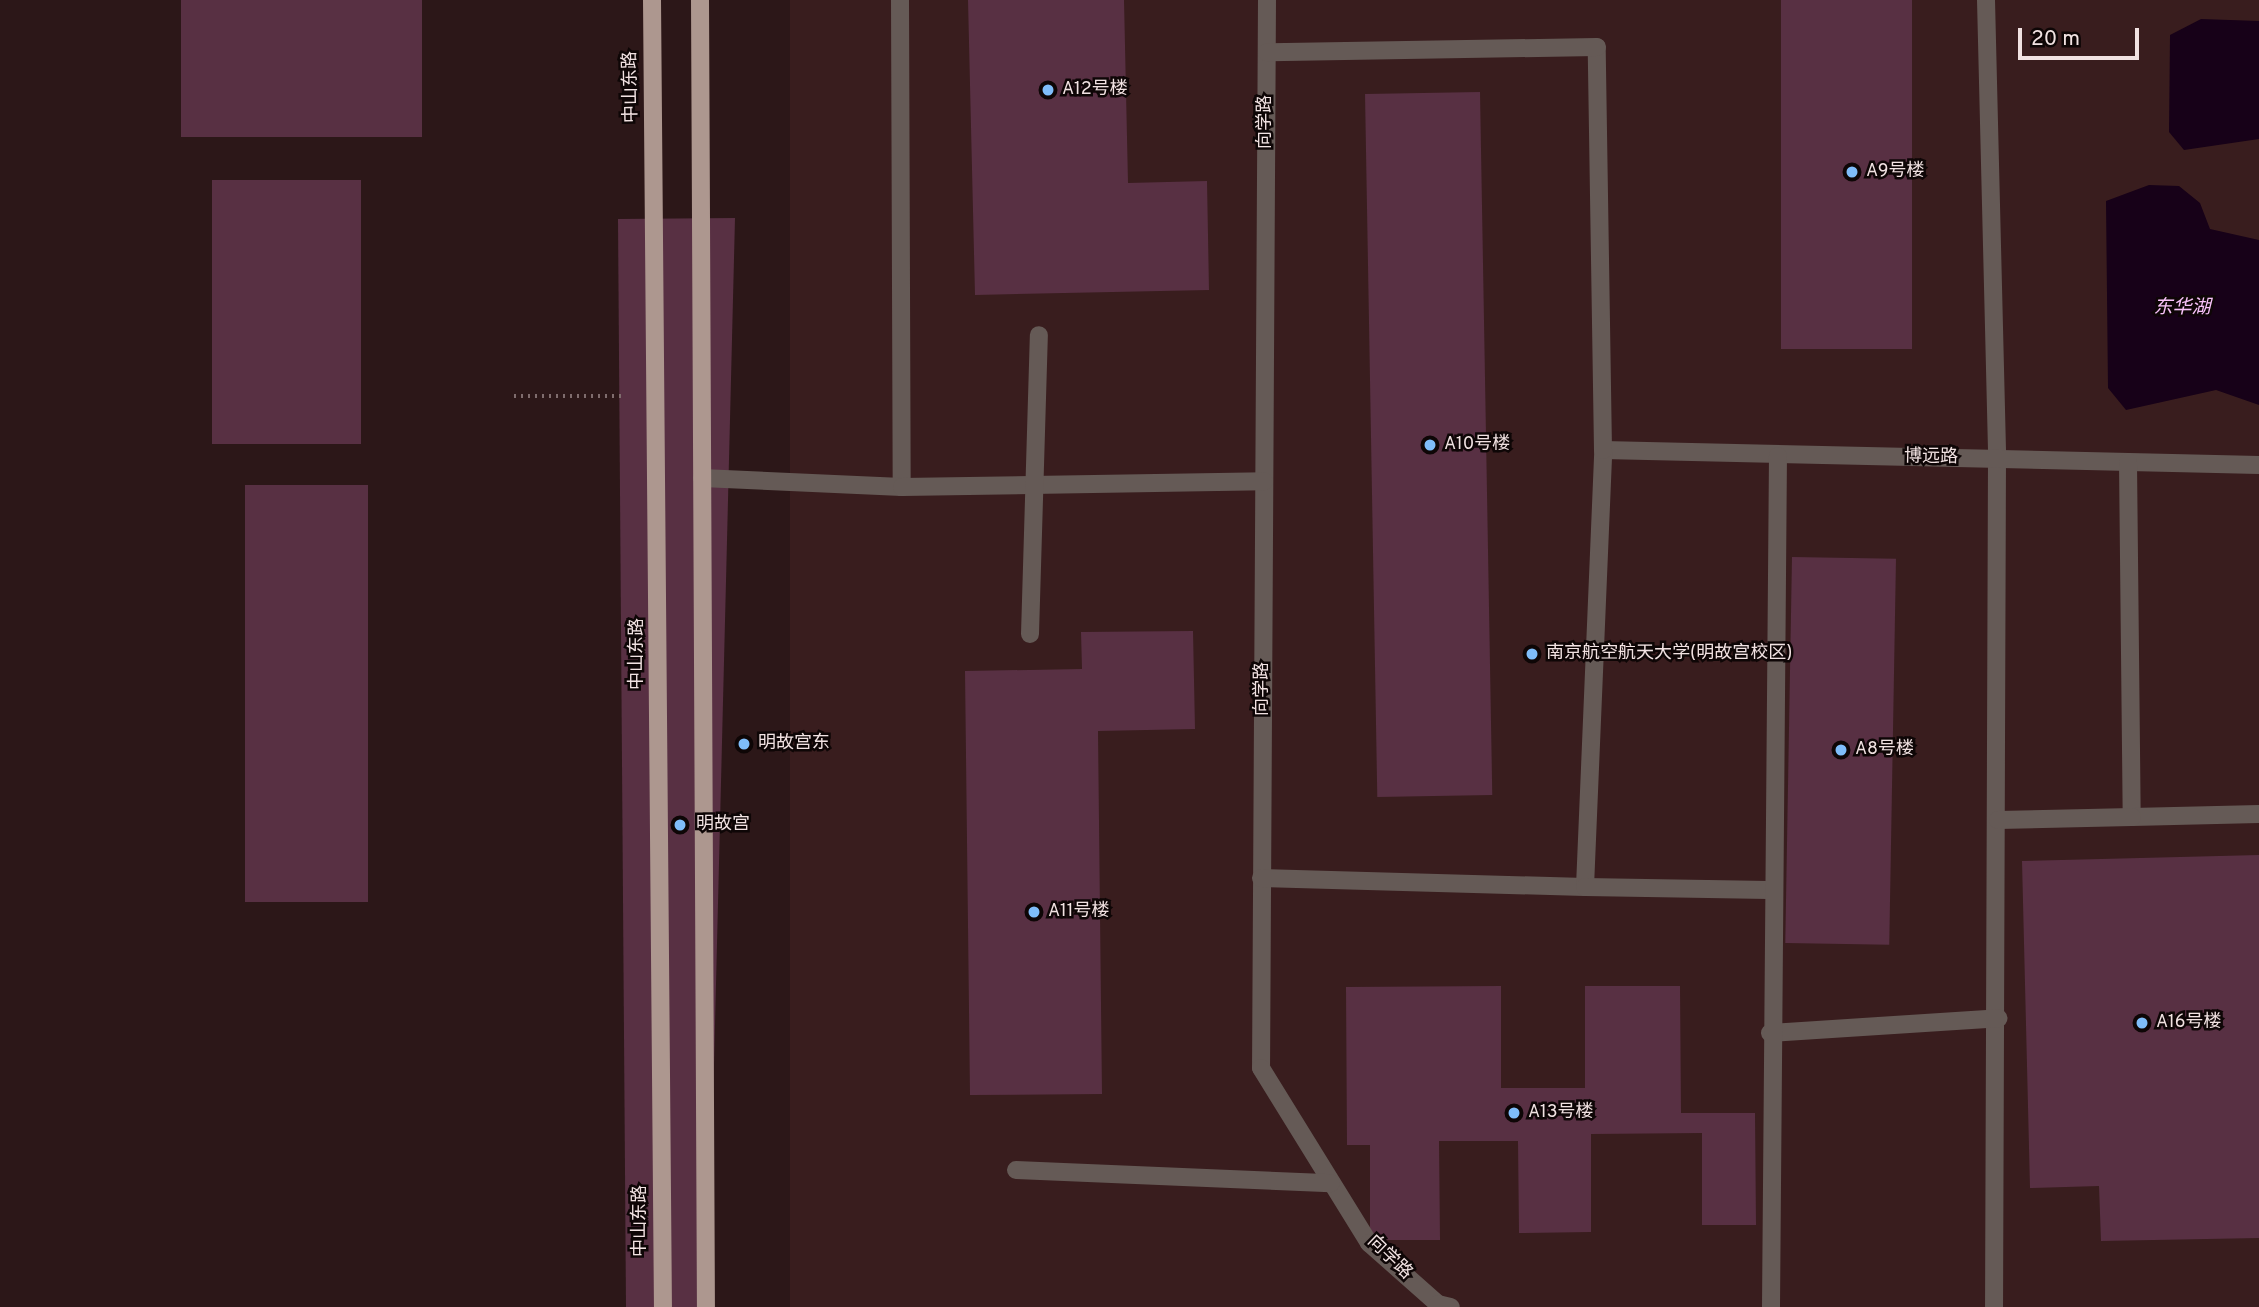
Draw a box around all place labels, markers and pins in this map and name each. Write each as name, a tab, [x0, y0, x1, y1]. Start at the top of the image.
place label: A12号楼	[1062, 79, 1128, 101]
marker: A12号楼	[1040, 82, 1056, 98]
place label: A9号楼	[1866, 161, 1924, 183]
marker: A9号楼	[1844, 164, 1860, 180]
place label: A10号楼	[1444, 434, 1510, 456]
marker: A10号楼	[1422, 437, 1438, 453]
place label: 南京航空航天大学(明故宫校区)	[1546, 643, 1792, 665]
marker: 南京航空航天大学(明故宫校区)	[1524, 646, 1540, 662]
place label: 明故宫东	[758, 733, 830, 755]
marker: 明故宫东	[736, 736, 752, 752]
place label: A8号楼	[1855, 739, 1914, 761]
marker: A8号楼	[1833, 742, 1849, 758]
place label: 明故宫	[696, 814, 750, 836]
marker: 明故宫	[670, 815, 690, 835]
place label: A11号楼	[1048, 901, 1109, 923]
marker: A11号楼	[1026, 904, 1042, 920]
place label: A16号楼	[2156, 1012, 2222, 1034]
marker: A16号楼	[2134, 1015, 2150, 1031]
place label: A13号楼	[1528, 1102, 1594, 1124]
marker: A13号楼	[1506, 1105, 1522, 1121]

